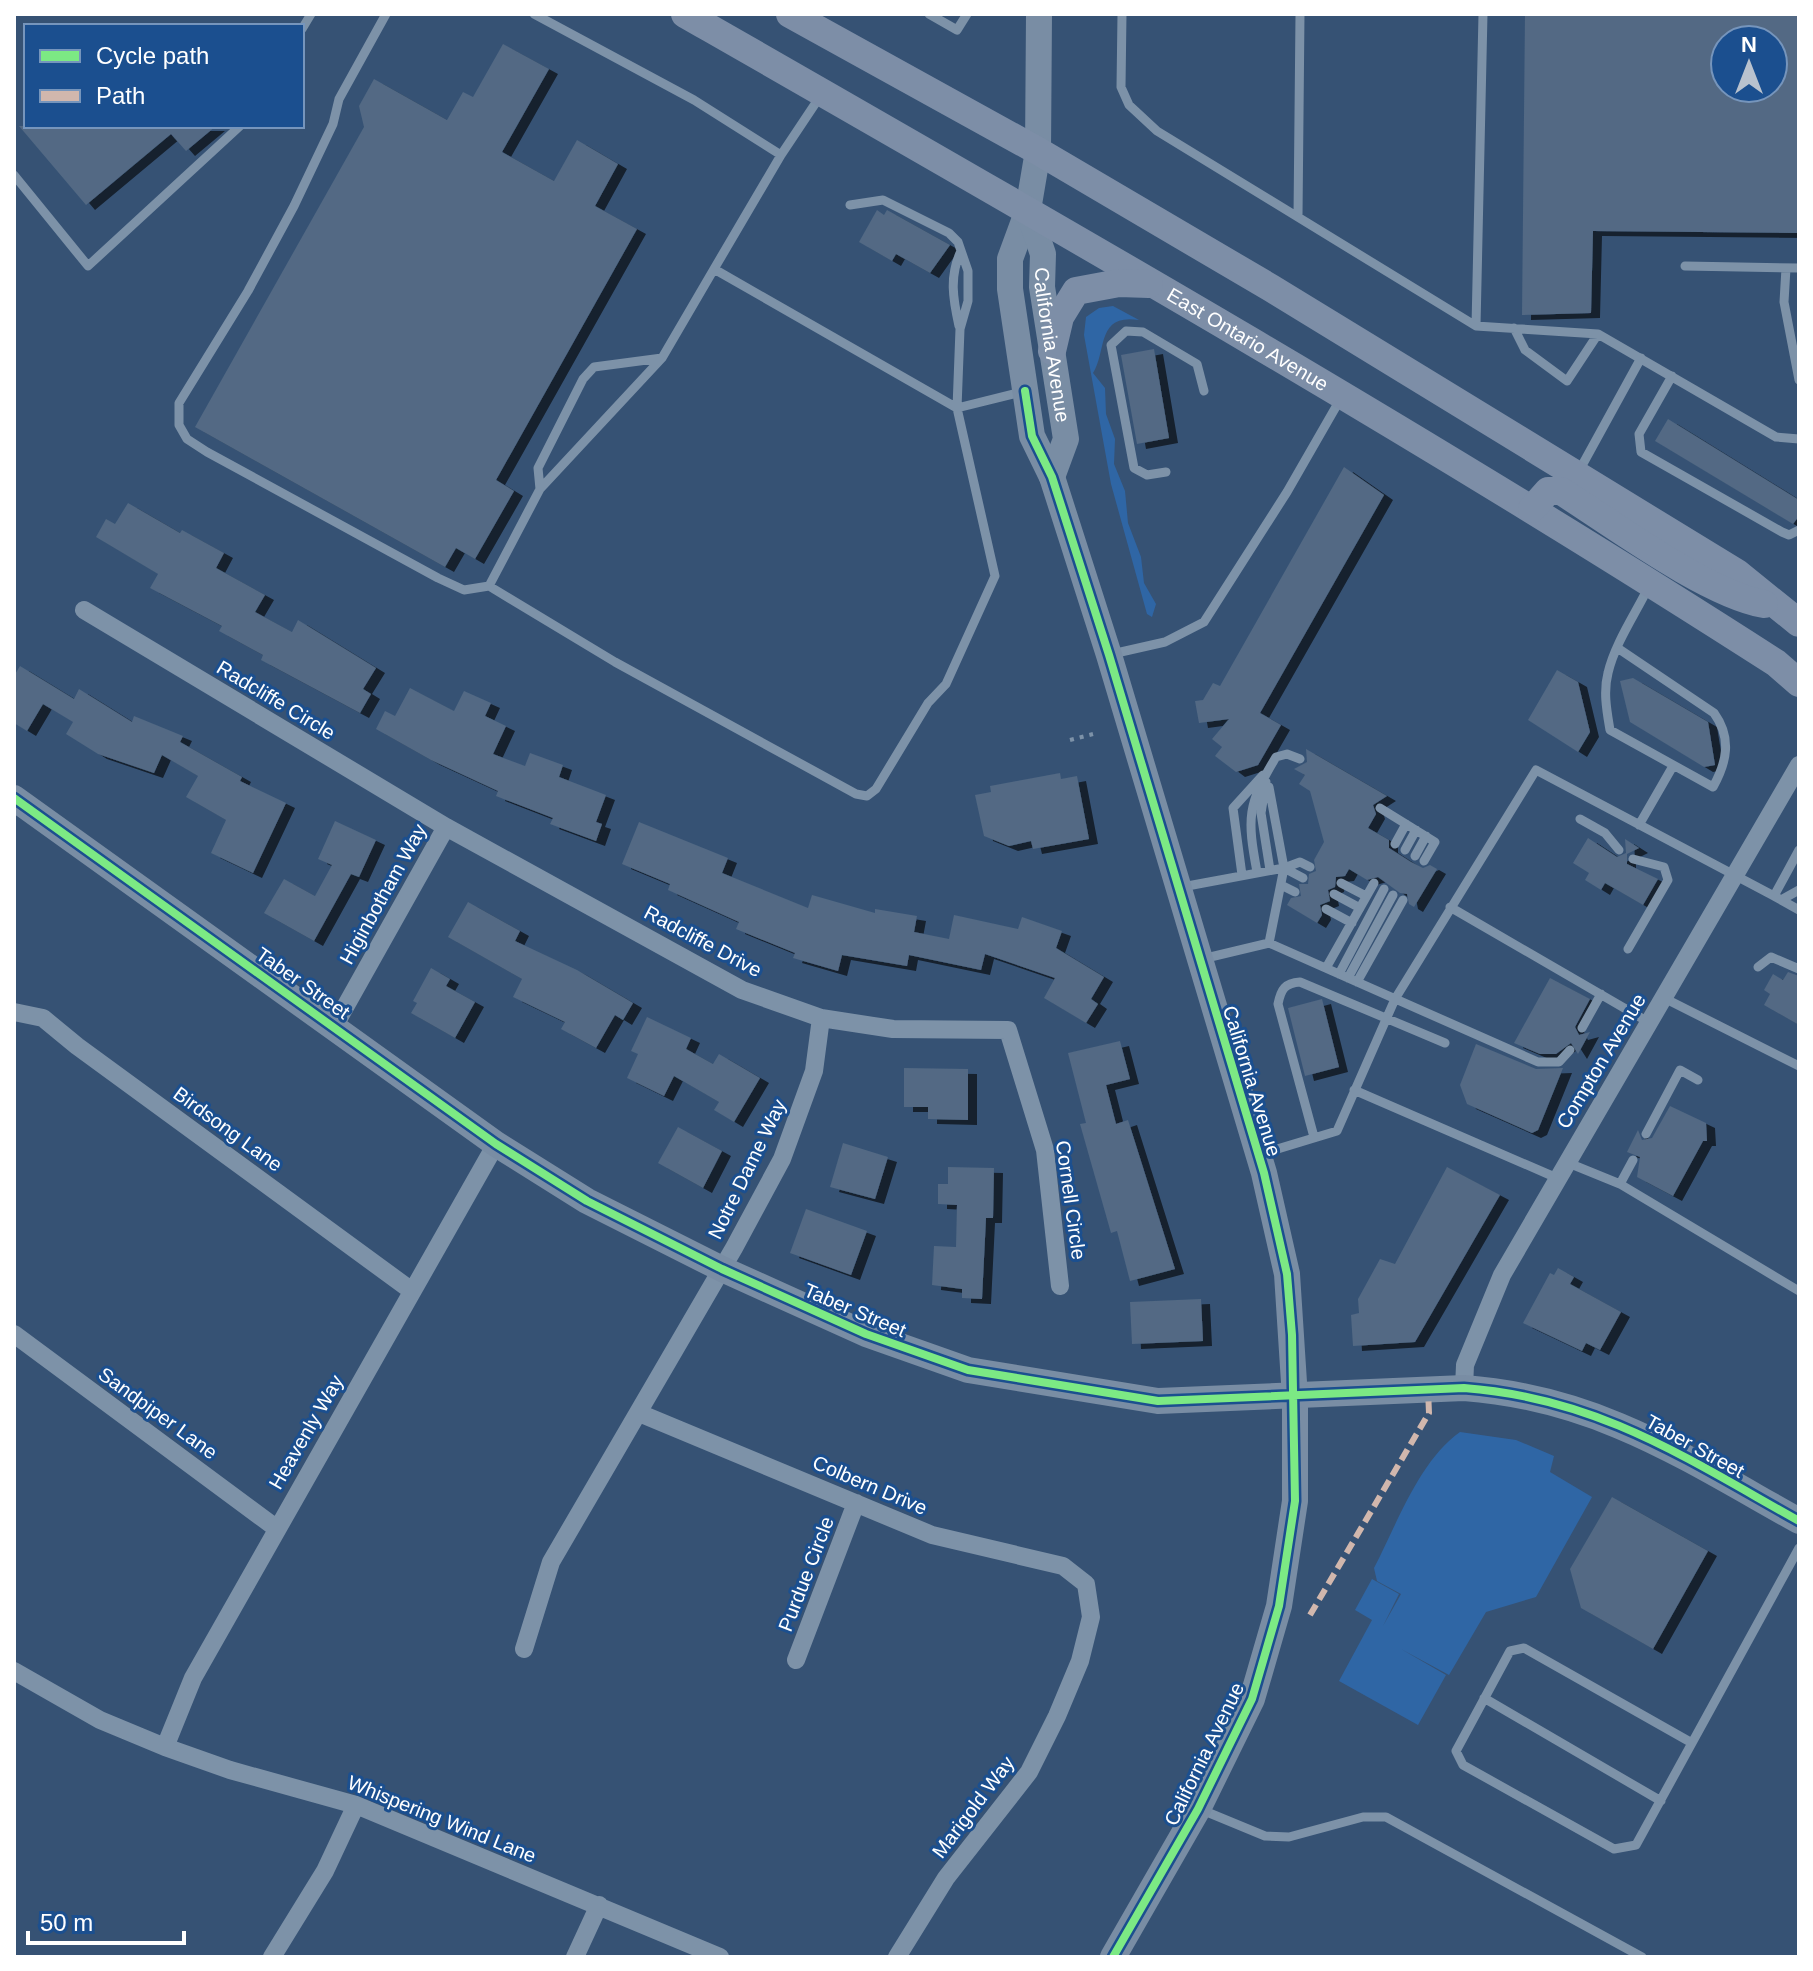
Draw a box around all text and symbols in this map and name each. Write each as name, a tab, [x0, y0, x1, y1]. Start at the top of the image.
legend	[24, 24, 304, 128]
north arrow	[1709, 24, 1789, 104]
text: N	[1741, 32, 1757, 57]
text: Cycle path	[96, 42, 209, 69]
text: Path	[96, 82, 145, 109]
street label: California Avenue	[1030, 267, 1074, 424]
street label: East Ontario Avenue	[1163, 283, 1332, 395]
street label: Radcliffe Circle	[213, 656, 339, 744]
street label: Higinbotham Way	[335, 820, 431, 968]
street label: Radcliffe Drive	[641, 901, 765, 981]
street label: Taber Street	[252, 943, 354, 1024]
street label: Compton Avenue	[1552, 990, 1650, 1132]
street label: California Avenue	[1219, 1003, 1285, 1159]
street label: Birdsong Lane	[169, 1082, 287, 1176]
street label: Notre Dame Way	[704, 1096, 790, 1242]
street label: Cornell Circle	[1052, 1139, 1090, 1261]
street label: Taber Street	[801, 1279, 910, 1342]
street label: Sandpiper Lane	[94, 1363, 222, 1463]
street label: Heavenly Way	[264, 1371, 348, 1493]
street label: Taber Street	[1642, 1410, 1748, 1482]
street label: Colbern Drive	[809, 1451, 931, 1519]
street label: Purdue Circle	[774, 1513, 838, 1635]
street label: California Avenue	[1160, 1679, 1248, 1829]
street label: Marigold Way	[928, 1752, 1018, 1862]
street label: Whispering Wind Lane	[345, 1771, 539, 1867]
scale bar	[28, 1895, 184, 1945]
text: 50 m	[40, 1909, 93, 1936]

